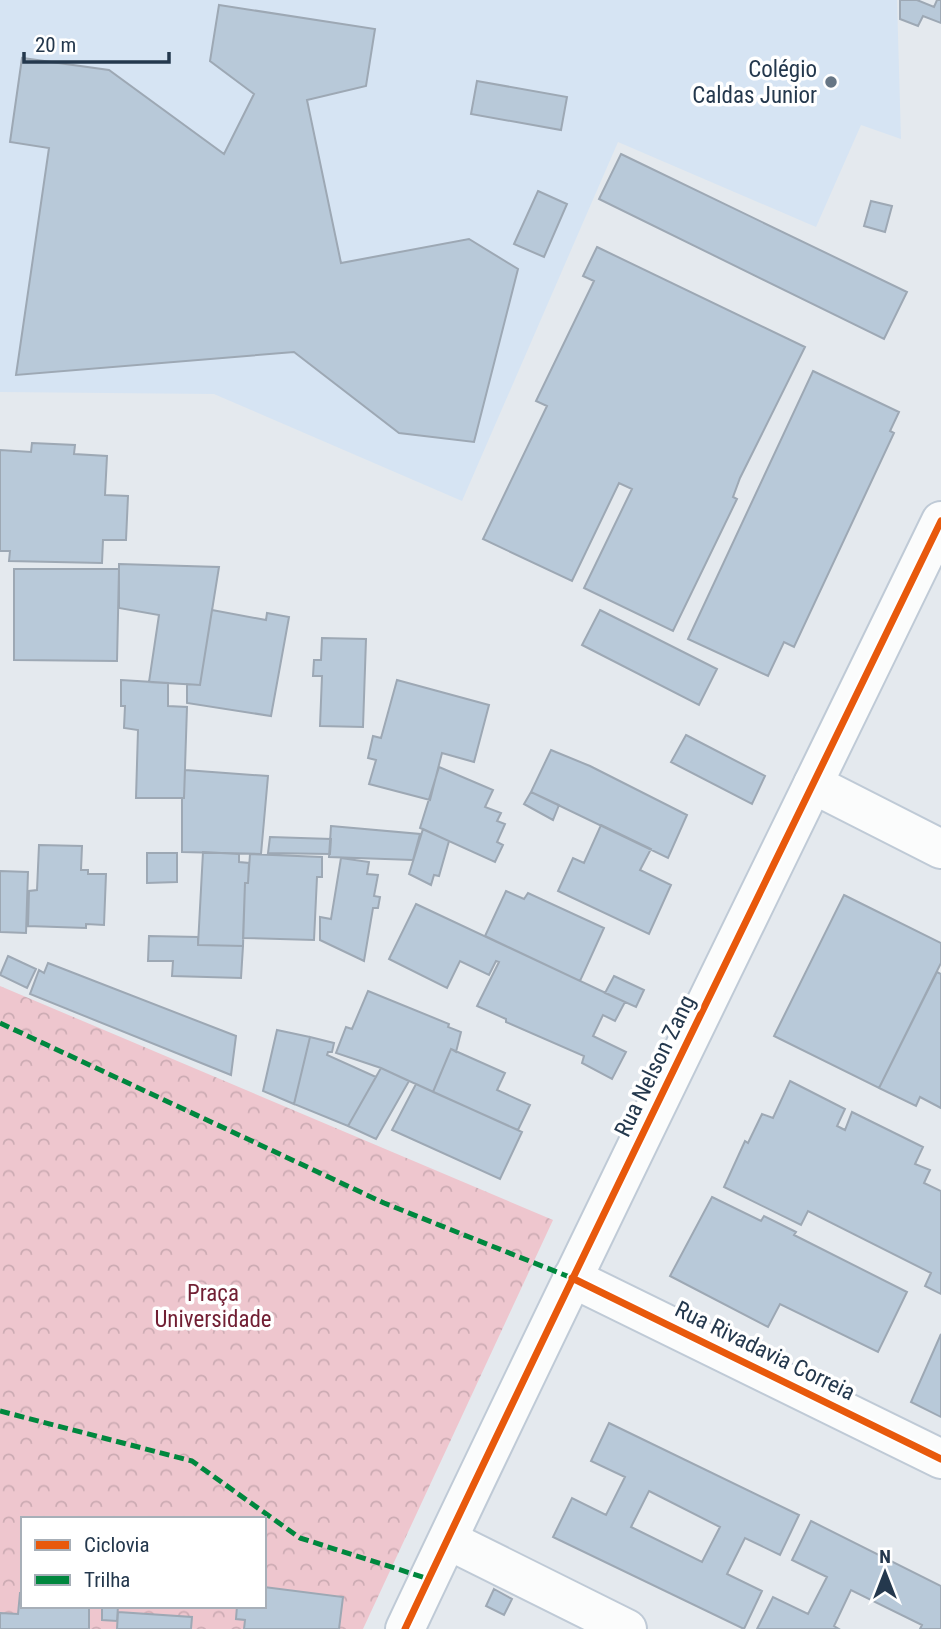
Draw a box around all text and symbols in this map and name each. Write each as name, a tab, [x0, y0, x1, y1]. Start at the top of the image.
scale bar	[24, 21, 170, 65]
text: 20 m	[35, 33, 76, 57]
place label: Colégio Caldas Junior	[692, 56, 817, 109]
marker: Colégio Caldas Junior	[823, 74, 839, 90]
street label: Rua Nelson Zang	[609, 991, 701, 1141]
park label: Praça Universidade	[154, 1280, 272, 1333]
street label: Rua Rivadavia Correia	[671, 1296, 859, 1406]
legend	[21, 1517, 266, 1608]
text: Ciclovia	[84, 1533, 150, 1557]
north arrow	[850, 1538, 920, 1608]
text: N	[879, 1545, 891, 1568]
text: Trilha	[84, 1568, 130, 1592]

